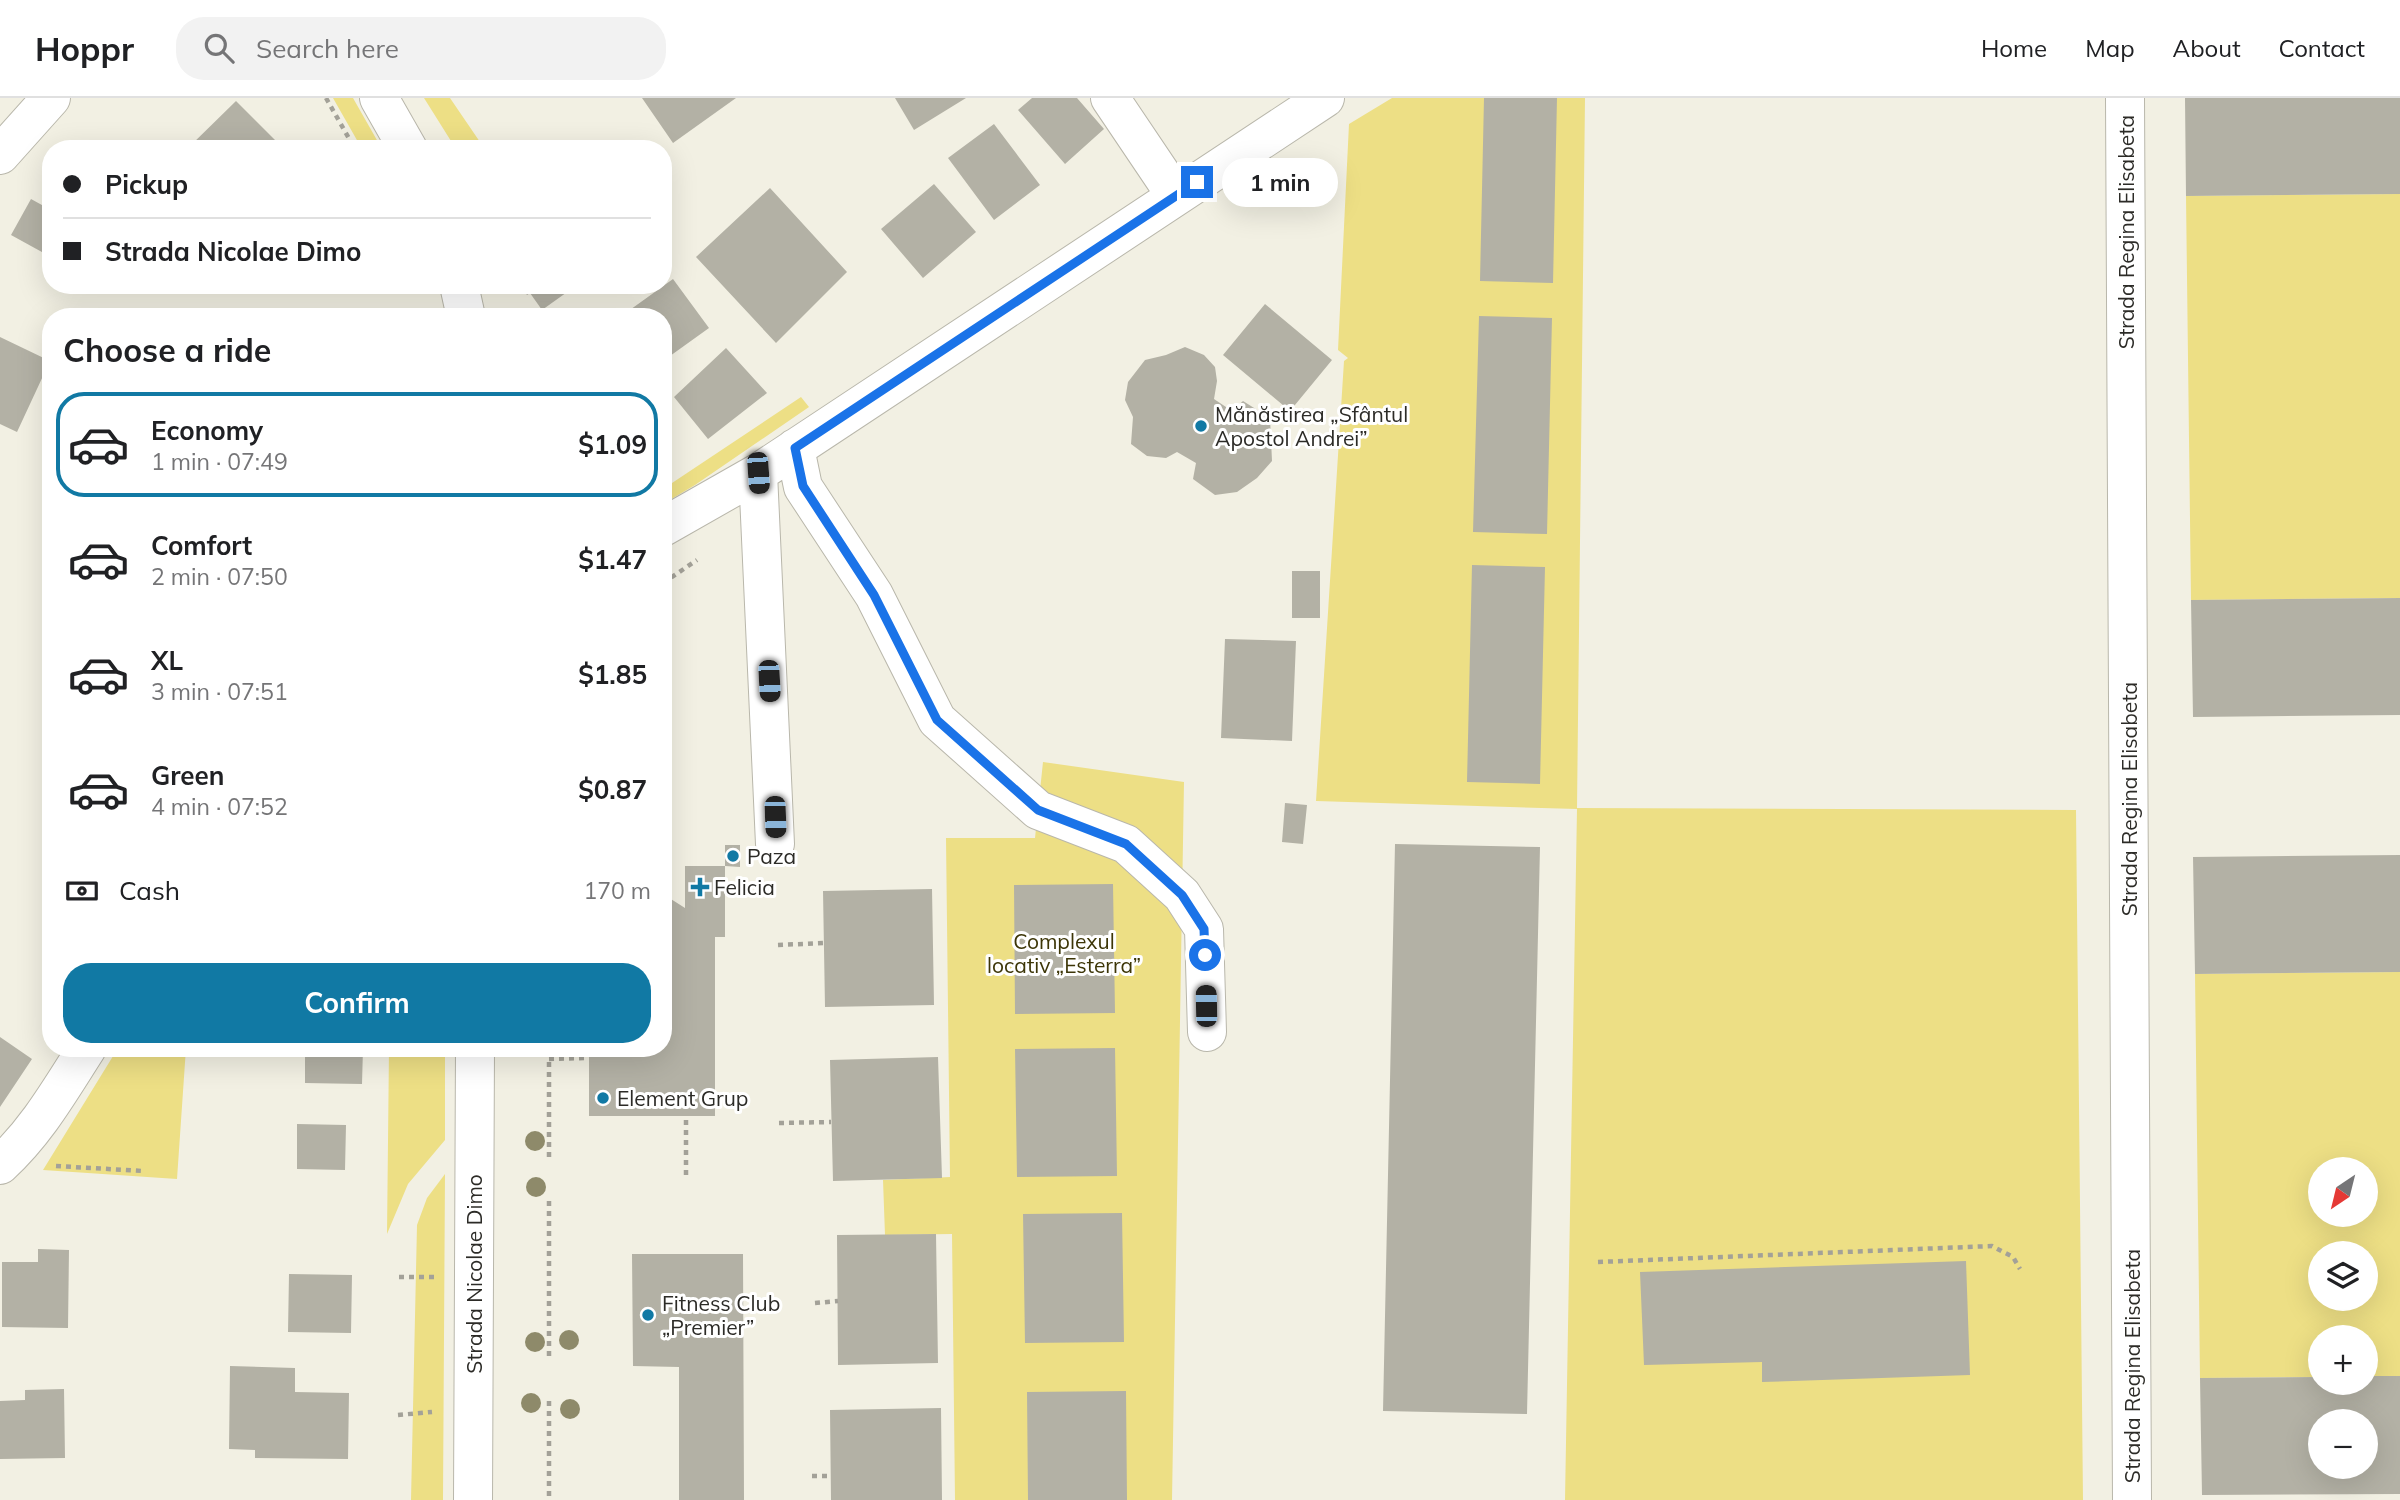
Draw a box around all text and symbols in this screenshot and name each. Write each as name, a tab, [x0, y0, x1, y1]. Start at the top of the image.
search box	[176, 17, 666, 80]
text: Hoppr	[35, 28, 134, 69]
icon: search	[200, 29, 238, 67]
text: Search here	[256, 32, 399, 65]
text: Home	[1981, 33, 2047, 63]
text: Map	[2085, 33, 2135, 63]
text: About	[2173, 33, 2241, 63]
text: Contact	[2279, 33, 2365, 63]
street label: Strada Regina Elisabeta	[2113, 115, 2139, 349]
callout: 1 min	[1222, 158, 1337, 206]
route end	[1181, 166, 1213, 198]
text: Pickup	[105, 168, 188, 201]
text: 1 min	[1250, 168, 1310, 197]
text: Strada Nicolae Dimo	[105, 235, 361, 268]
text: Choose a ride	[63, 330, 271, 370]
place label: Mănăstirea „Sfântul Apostol Andrei”	[1215, 401, 1408, 451]
icon: car	[67, 413, 130, 476]
text: Economy	[151, 414, 263, 447]
marker: Mănăstirea „Sfântul Apostol Andrei”	[1193, 418, 1209, 434]
text: $1.09	[578, 428, 647, 461]
text: 1 min · 07:49	[151, 447, 288, 476]
car	[747, 451, 770, 495]
icon: car	[67, 528, 130, 591]
text: Comfort	[151, 529, 252, 562]
text: $1.47	[578, 543, 647, 576]
text: 2 min · 07:50	[151, 562, 288, 591]
icon: car	[67, 643, 130, 706]
text: XL	[151, 644, 183, 677]
text: $1.85	[578, 658, 647, 691]
car	[758, 659, 781, 703]
text: 3 min · 07:51	[151, 677, 288, 706]
street label: Strada Regina Elisabeta	[2116, 682, 2142, 916]
icon: car	[67, 758, 130, 821]
text: Green	[151, 759, 224, 792]
text: $0.87	[578, 773, 647, 806]
text: 4 min · 07:52	[151, 792, 288, 821]
car	[764, 796, 787, 838]
place label: Paza	[747, 843, 796, 869]
marker: Paza	[725, 848, 741, 864]
icon: cash	[63, 872, 101, 910]
text: Cash	[119, 874, 180, 907]
place label: Felicia	[714, 874, 775, 900]
text: 170 m	[583, 876, 651, 905]
marker: Felicia	[692, 879, 708, 895]
park label: Complexul locativ „Esterra”	[987, 928, 1141, 978]
route start	[1189, 939, 1221, 971]
button: Confirm	[63, 963, 651, 1043]
car	[1196, 985, 1217, 1027]
place label: Element Grup	[617, 1085, 748, 1111]
marker: Element Grup	[595, 1090, 611, 1106]
north arrow	[2308, 1157, 2378, 1227]
map controls	[2308, 1157, 2378, 1479]
street label: Strada Nicolae Dimo	[461, 1174, 487, 1374]
button: layers	[2308, 1241, 2378, 1311]
street label: Strada Regina Elisabeta	[2119, 1249, 2145, 1483]
place label: Fitness Club „Premier”	[662, 1290, 780, 1340]
marker: Fitness Club „Premier”	[640, 1307, 656, 1323]
button: +	[2308, 1325, 2378, 1395]
button: −	[2308, 1409, 2378, 1479]

